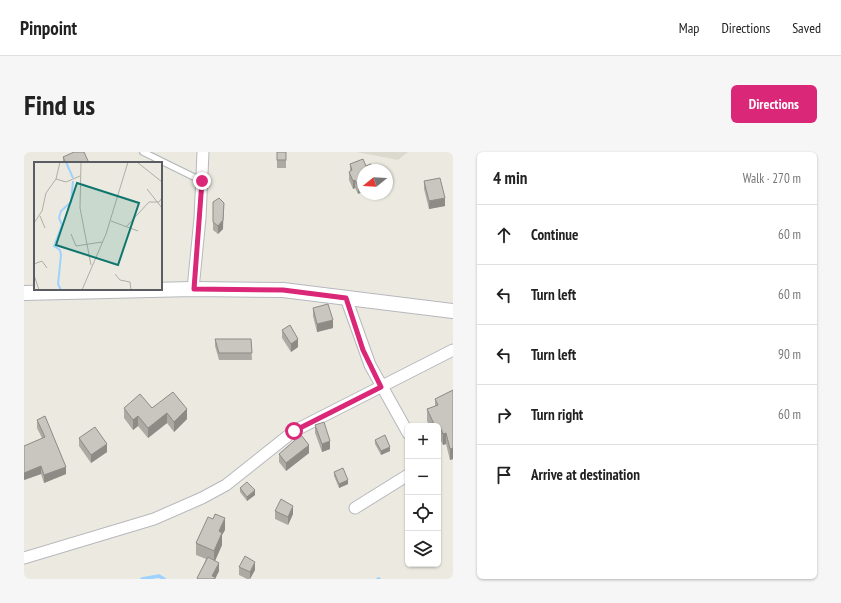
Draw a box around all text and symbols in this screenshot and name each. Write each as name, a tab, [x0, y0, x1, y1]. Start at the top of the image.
text: Pinpoint	[20, 16, 77, 40]
text: Map	[679, 19, 699, 37]
text: Directions	[721, 19, 770, 37]
text: Saved	[792, 19, 821, 37]
button: Directions	[731, 85, 817, 123]
text: Find us	[24, 86, 95, 123]
inset map	[34, 162, 162, 290]
north arrow	[357, 164, 393, 200]
text: 4 min	[493, 167, 527, 189]
text: Walk · 270 m	[743, 170, 801, 187]
route end	[193, 172, 211, 190]
icon: ahead	[493, 224, 515, 246]
text: Continue	[531, 225, 578, 244]
text: 60 m	[778, 226, 801, 243]
icon: left	[493, 284, 515, 306]
text: Turn left	[531, 285, 576, 304]
text: 60 m	[778, 286, 801, 303]
icon: left	[493, 344, 515, 366]
text: Turn left	[531, 345, 576, 364]
text: 90 m	[778, 346, 801, 363]
icon: right	[493, 404, 515, 426]
text: Turn right	[531, 405, 583, 424]
text: 60 m	[778, 406, 801, 423]
route start	[285, 422, 303, 440]
map controls	[405, 423, 441, 567]
button: +	[405, 423, 441, 459]
button: −	[405, 459, 441, 495]
icon: arrive	[493, 464, 515, 486]
text: Arrive at destination	[531, 465, 640, 484]
button: locate	[405, 495, 441, 531]
button: layers	[405, 531, 441, 567]

